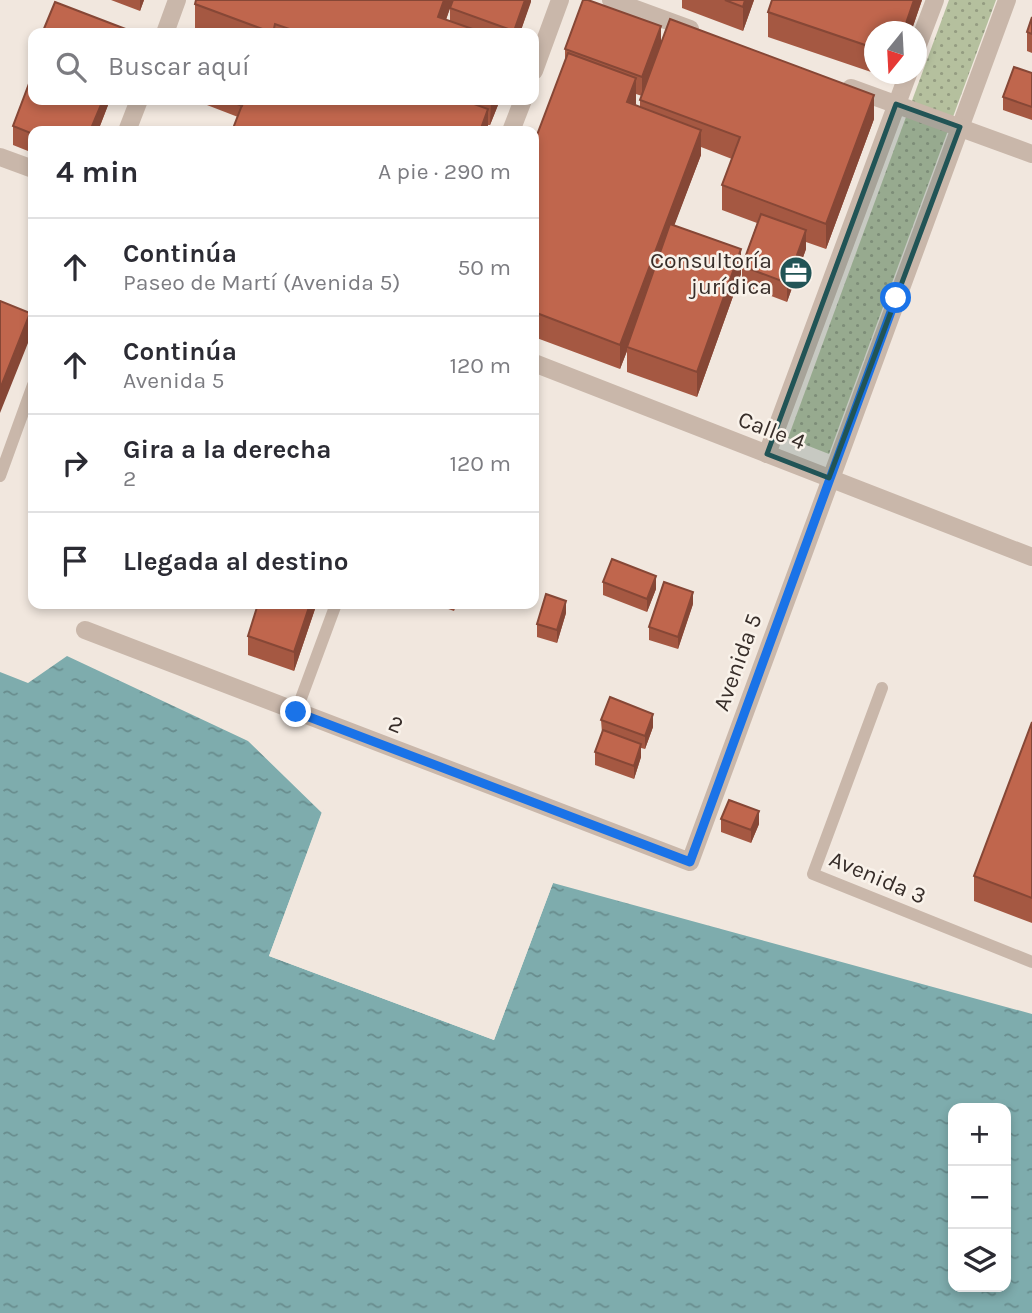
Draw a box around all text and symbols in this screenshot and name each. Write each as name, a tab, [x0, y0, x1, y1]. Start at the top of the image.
north arrow	[864, 21, 927, 84]
search box	[28, 28, 539, 105]
icon: search	[52, 48, 90, 86]
text: Buscar aquí	[108, 51, 250, 82]
text: 4 min	[56, 154, 138, 190]
text: A pie · 290 m	[378, 158, 511, 185]
text: Continúa	[123, 238, 237, 269]
place label: Consultoría jurídica	[650, 247, 772, 300]
icon: ahead	[56, 248, 94, 286]
text: 50 m	[457, 254, 511, 281]
office icon: Consultoría jurídica	[777, 254, 815, 292]
text: Paseo de Martí (Avenida 5)	[123, 269, 401, 296]
route start	[880, 282, 911, 313]
text: Continúa	[123, 336, 237, 367]
icon: ahead	[56, 346, 94, 384]
text: 120 m	[449, 352, 511, 379]
text: Avenida 5	[123, 367, 225, 394]
street label: Calle 4	[734, 405, 809, 456]
text: Gira a la derecha	[123, 434, 332, 465]
icon: right	[56, 444, 94, 482]
text: 120 m	[449, 450, 511, 477]
text: 2	[123, 465, 136, 492]
icon: arrive	[56, 542, 94, 580]
text: Llegada al destino	[123, 546, 349, 577]
street label: Avenida 5	[707, 610, 768, 714]
route end	[280, 696, 311, 727]
street label: 2	[385, 709, 407, 739]
street label: Avenida 3	[826, 845, 930, 910]
map controls	[948, 1103, 1011, 1292]
button: +	[948, 1103, 1011, 1166]
button: −	[948, 1166, 1011, 1229]
button: layers	[948, 1229, 1011, 1292]

